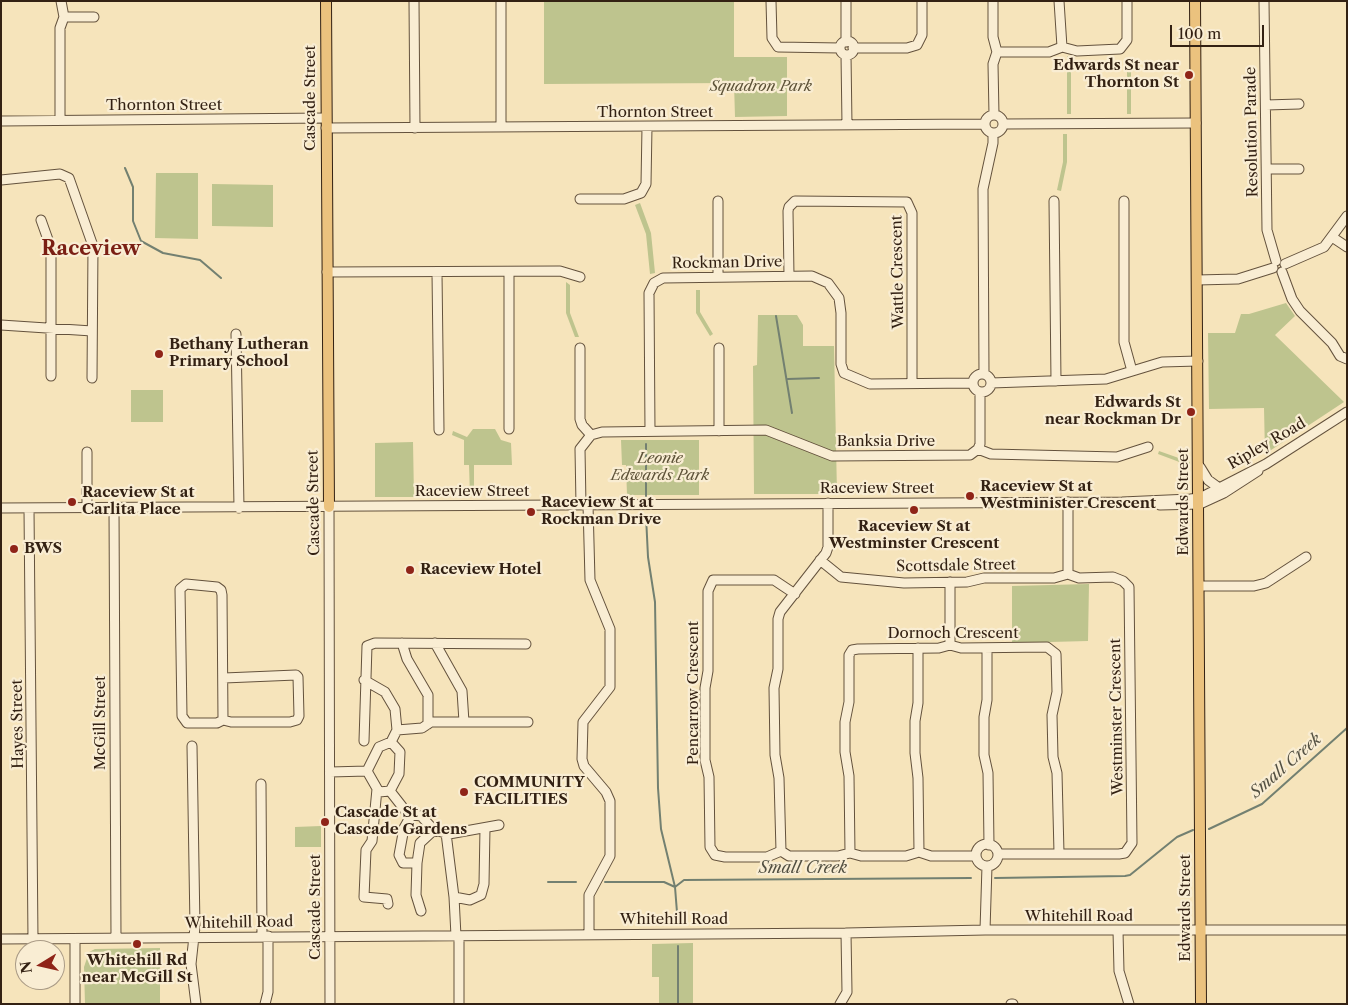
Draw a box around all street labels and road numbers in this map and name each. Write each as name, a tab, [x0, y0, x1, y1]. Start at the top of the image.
street label: Cascade Street	[302, 45, 320, 151]
street label: Resolution Parade	[1242, 67, 1262, 197]
street label: Thornton Street	[106, 97, 222, 115]
street label: Thornton Street	[597, 104, 713, 122]
street label: Wattle Crescent	[888, 215, 908, 329]
street label: Rockman Drive	[671, 253, 783, 273]
street label: Ripley Road	[1225, 415, 1309, 473]
street label: Banksia Drive	[837, 433, 935, 451]
street label: Edwards Street	[1175, 448, 1193, 556]
street label: Cascade Street	[304, 450, 324, 556]
street label: Raceview Street	[820, 480, 934, 498]
street label: Raceview Street	[415, 483, 529, 501]
street label: Scottsdale Street	[896, 556, 1016, 576]
street label: Pencarrow Crescent	[685, 621, 703, 765]
street label: Dornoch Crescent	[887, 625, 1019, 643]
street label: Westminster Crescent	[1107, 638, 1127, 796]
street label: McGill Street	[92, 676, 110, 770]
street label: Hayes Street	[8, 679, 28, 769]
street label: Cascade Street	[307, 854, 325, 960]
street label: Edwards Street	[1177, 854, 1195, 962]
street label: Whitehill Road	[1025, 908, 1133, 926]
street label: Whitehill Road	[620, 911, 728, 929]
street label: Whitehill Road	[185, 913, 293, 933]

